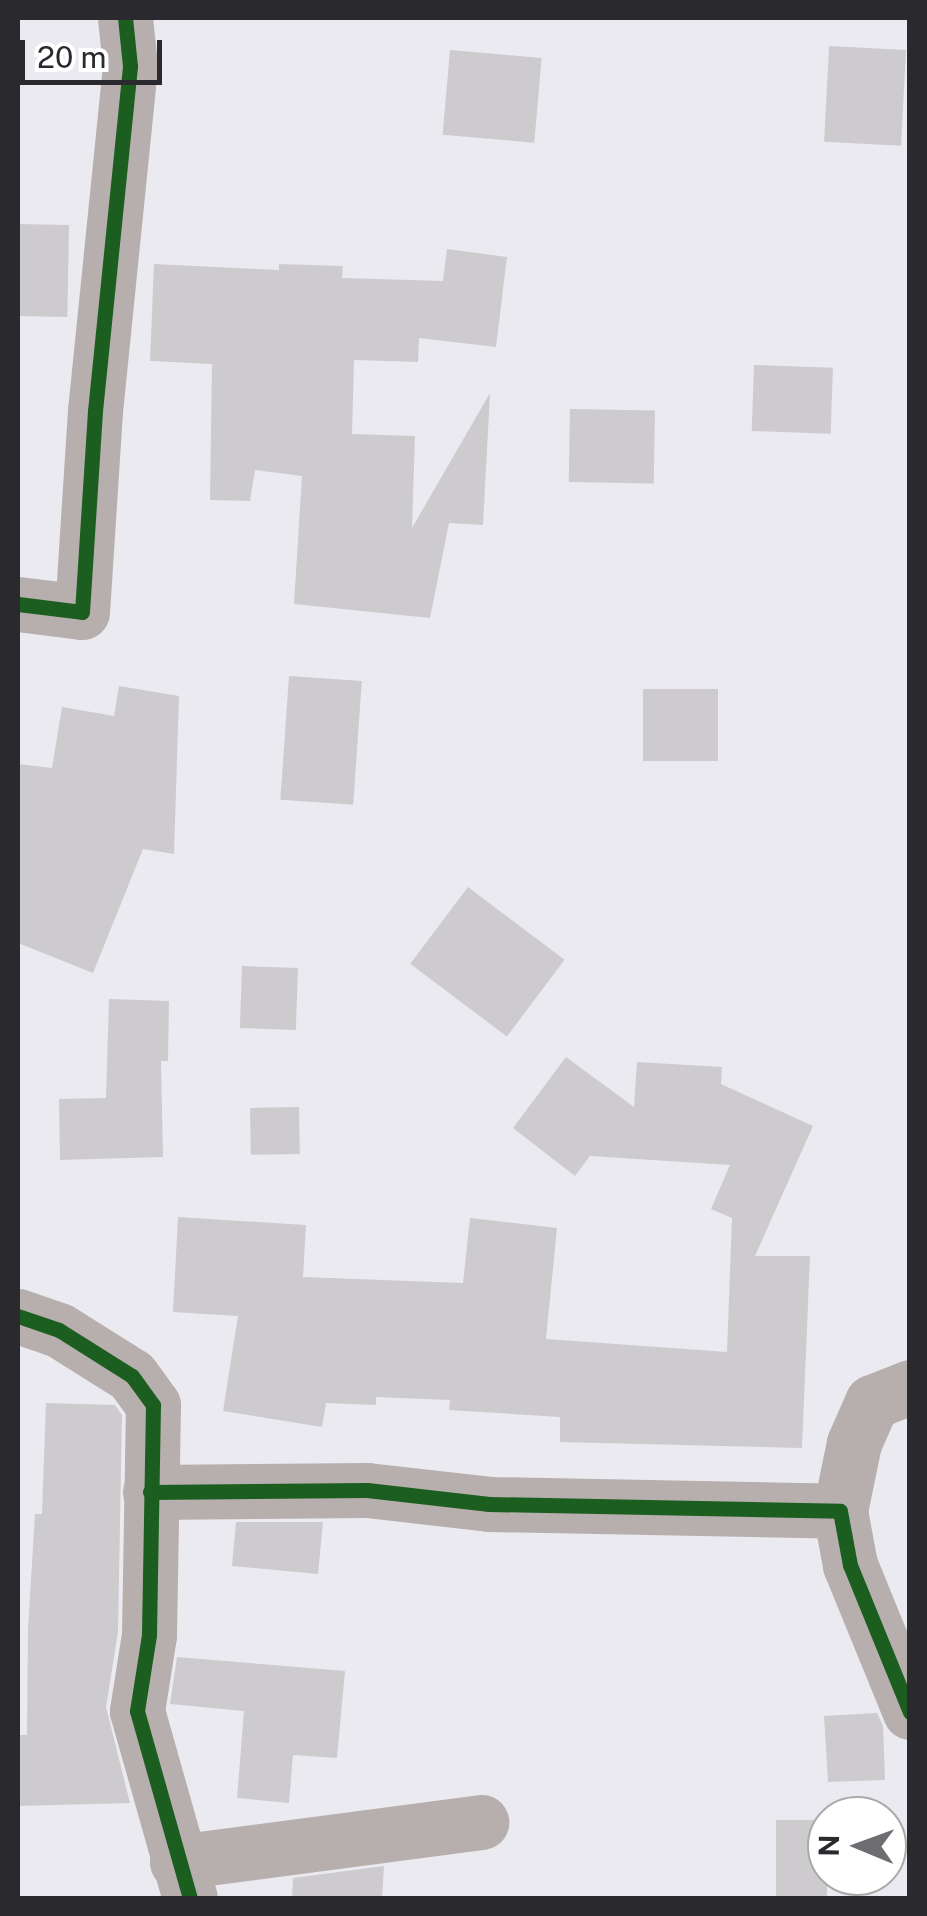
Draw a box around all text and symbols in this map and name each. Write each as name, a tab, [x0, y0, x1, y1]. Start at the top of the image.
scale bar	[25, 20, 168, 82]
text: 20 m	[37, 39, 106, 75]
north arrow	[807, 1796, 907, 1896]
text: N	[812, 1834, 845, 1857]

